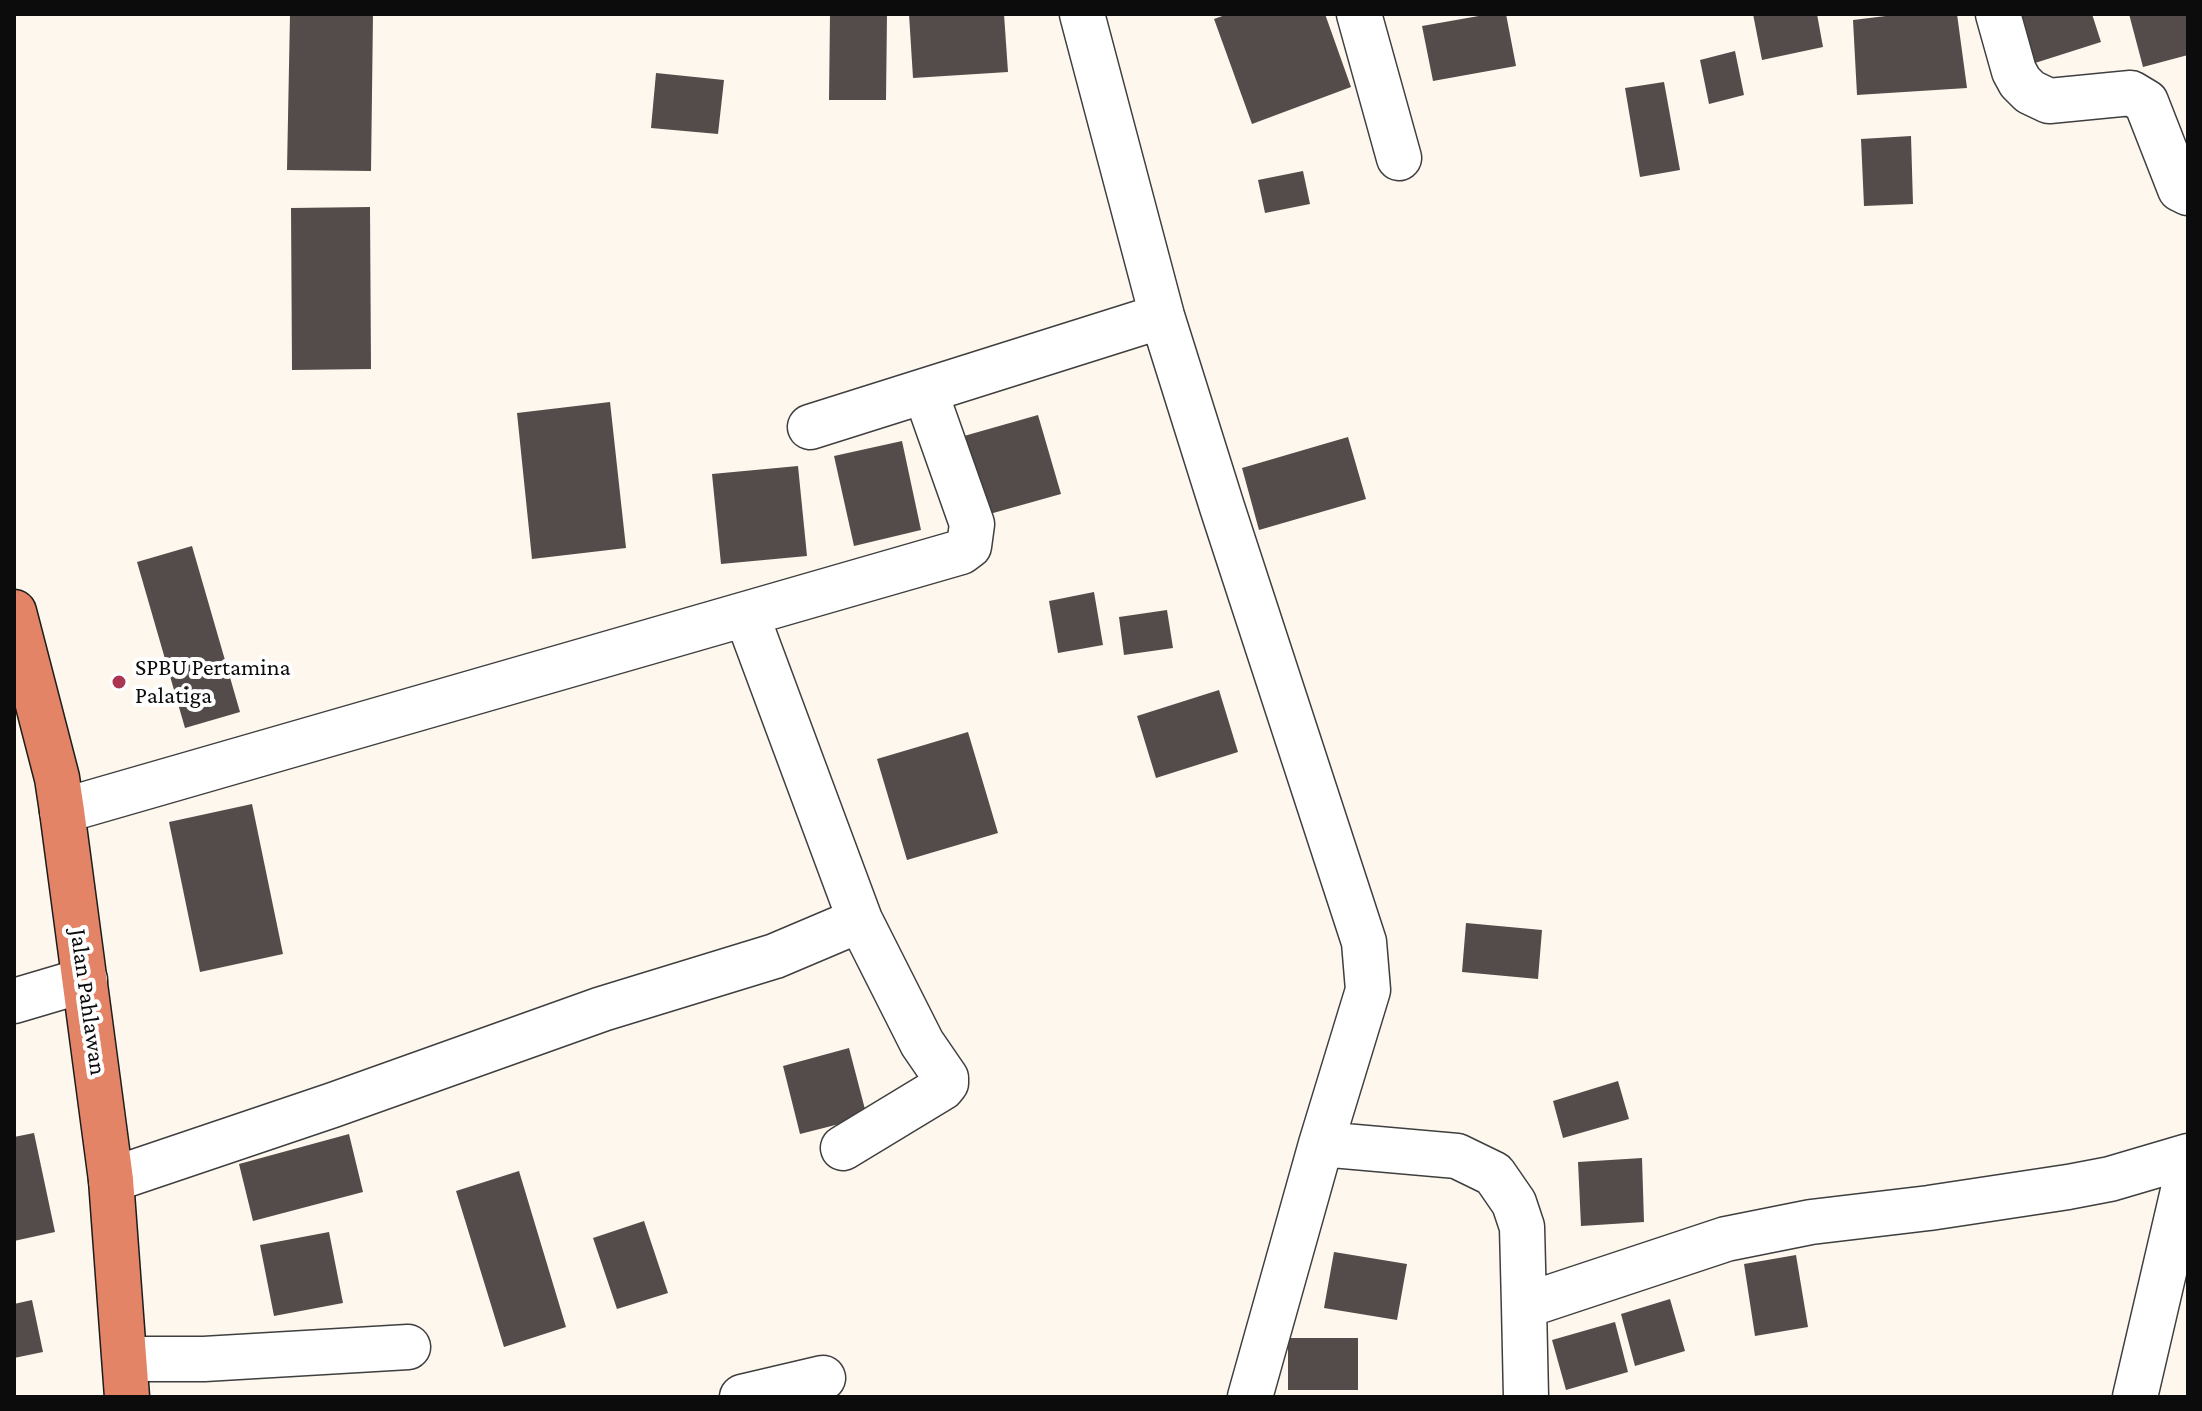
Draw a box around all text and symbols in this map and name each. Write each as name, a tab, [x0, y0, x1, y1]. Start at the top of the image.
place label: SPBU Pertamina Palatiga	[135, 654, 291, 710]
marker: SPBU Pertamina Palatiga	[110, 673, 128, 691]
street label: Jalan Pahlawan	[63, 927, 113, 1077]

